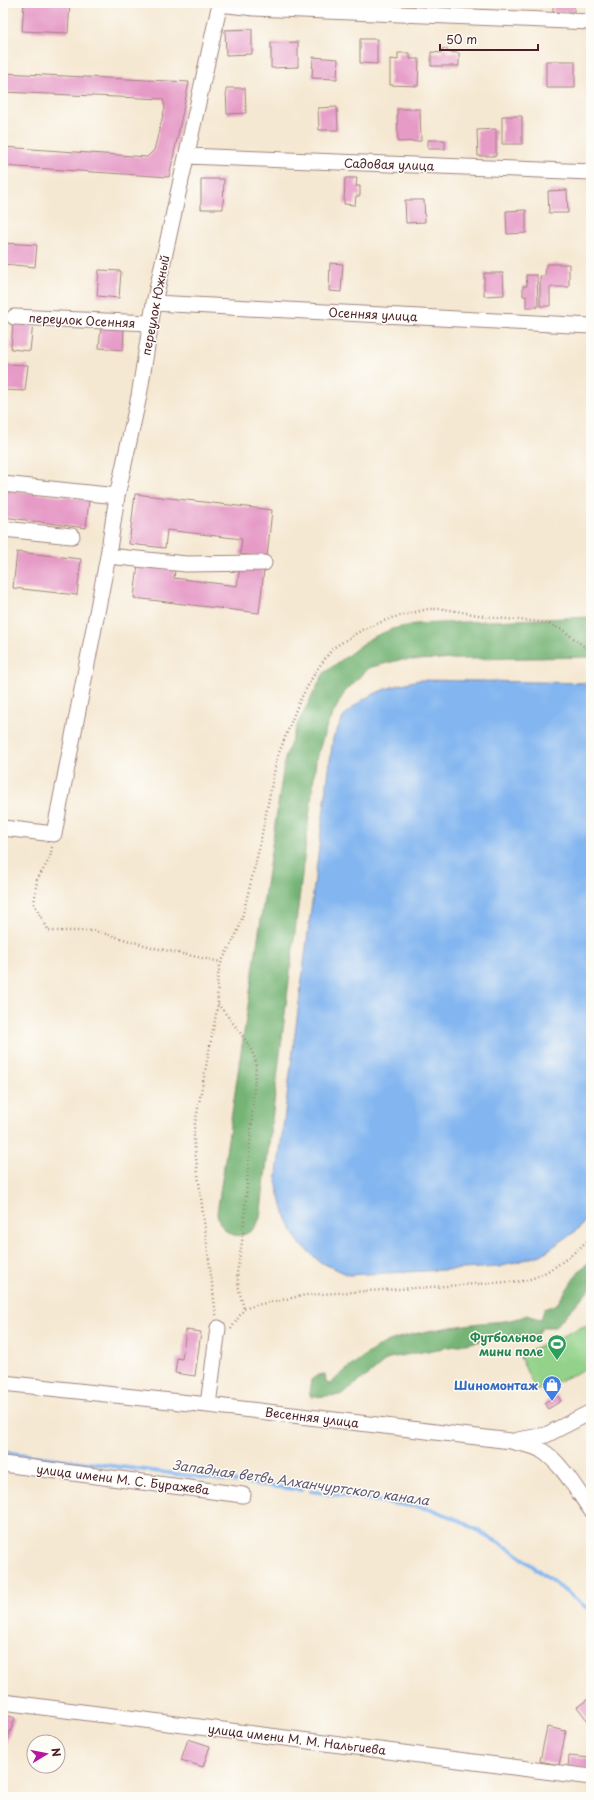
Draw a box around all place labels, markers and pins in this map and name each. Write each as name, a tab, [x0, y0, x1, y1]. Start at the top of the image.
place label: Футбольное мини поле	[470, 1328, 543, 1360]
sports icon: Футбольное мини поле	[546, 1333, 568, 1361]
shop icon: Шиномонтаж	[541, 1374, 563, 1402]
place label: Шиномонтаж	[454, 1376, 539, 1394]

